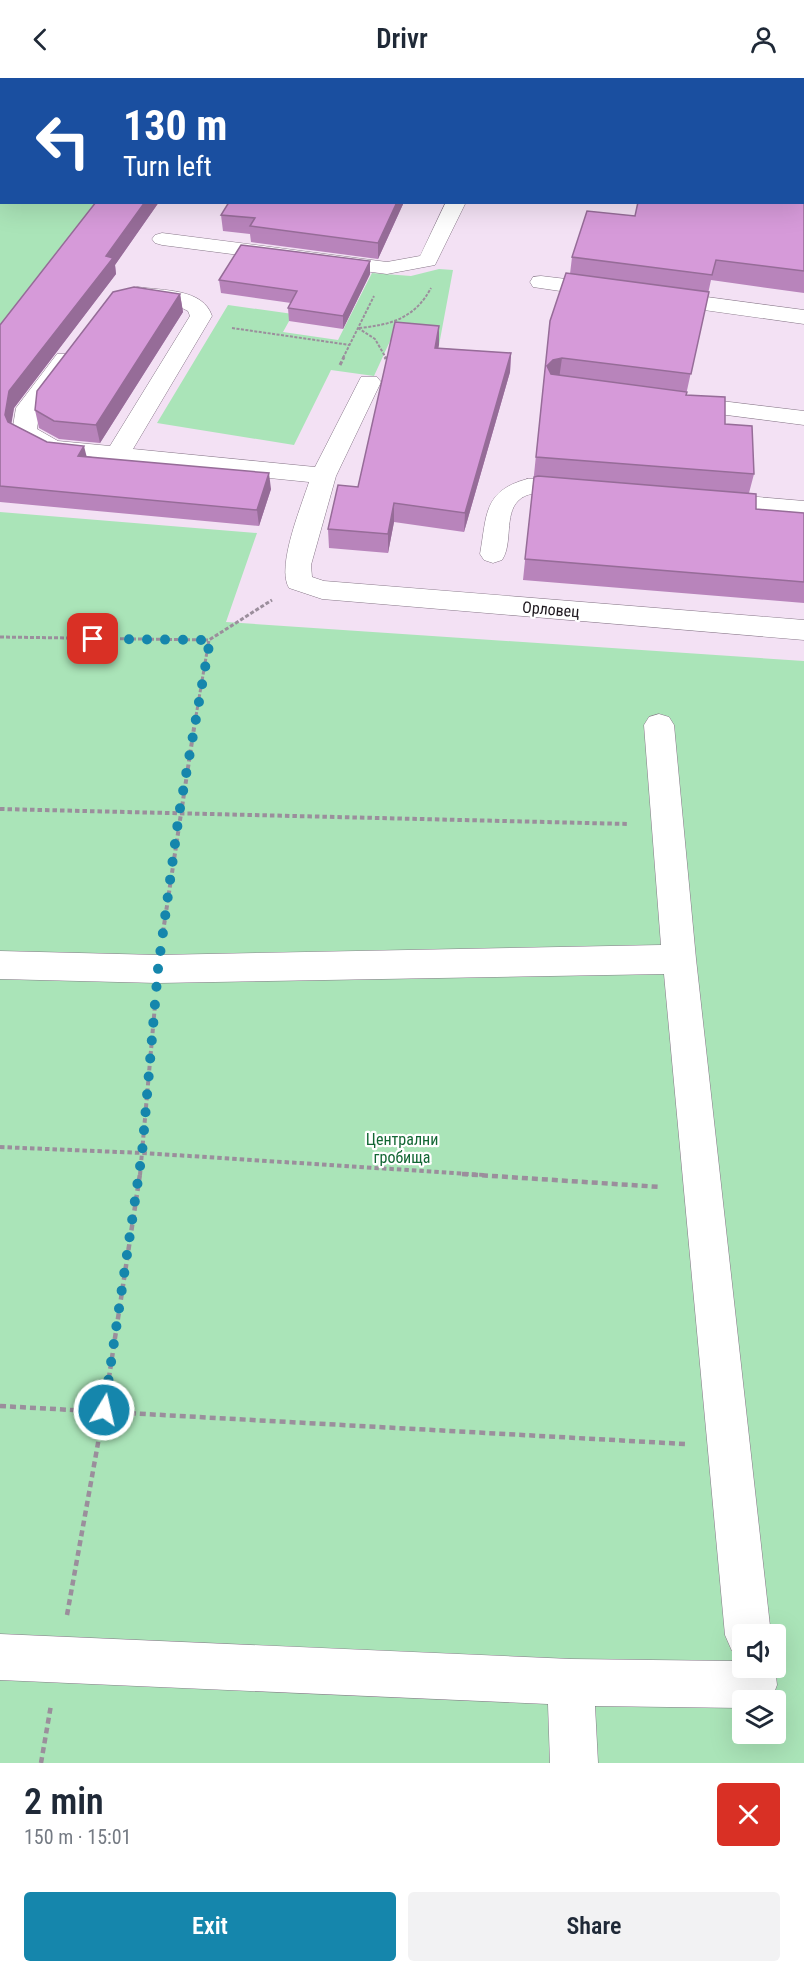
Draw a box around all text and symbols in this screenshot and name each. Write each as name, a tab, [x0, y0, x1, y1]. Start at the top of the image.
icon: back	[24, 23, 57, 56]
text: Drivr	[376, 23, 428, 55]
icon: person	[747, 23, 780, 56]
text: 130 m	[123, 101, 228, 150]
icon: left	[24, 102, 102, 180]
text: Turn left	[123, 151, 212, 183]
street label: Орловец	[521, 598, 580, 621]
pin	[67, 613, 118, 664]
icon: arrive	[76, 622, 109, 655]
park label: Централни гробища	[366, 1130, 438, 1167]
position arrow	[72, 1378, 136, 1442]
map controls	[732, 1624, 786, 1744]
button: sound	[732, 1624, 786, 1678]
button: layers	[732, 1690, 786, 1744]
text: 2 min	[24, 1781, 104, 1823]
button: close	[717, 1783, 780, 1846]
text: 150 m · 15:01	[24, 1825, 131, 1849]
button: Exit	[24, 1892, 396, 1961]
button: Share	[408, 1892, 780, 1961]

